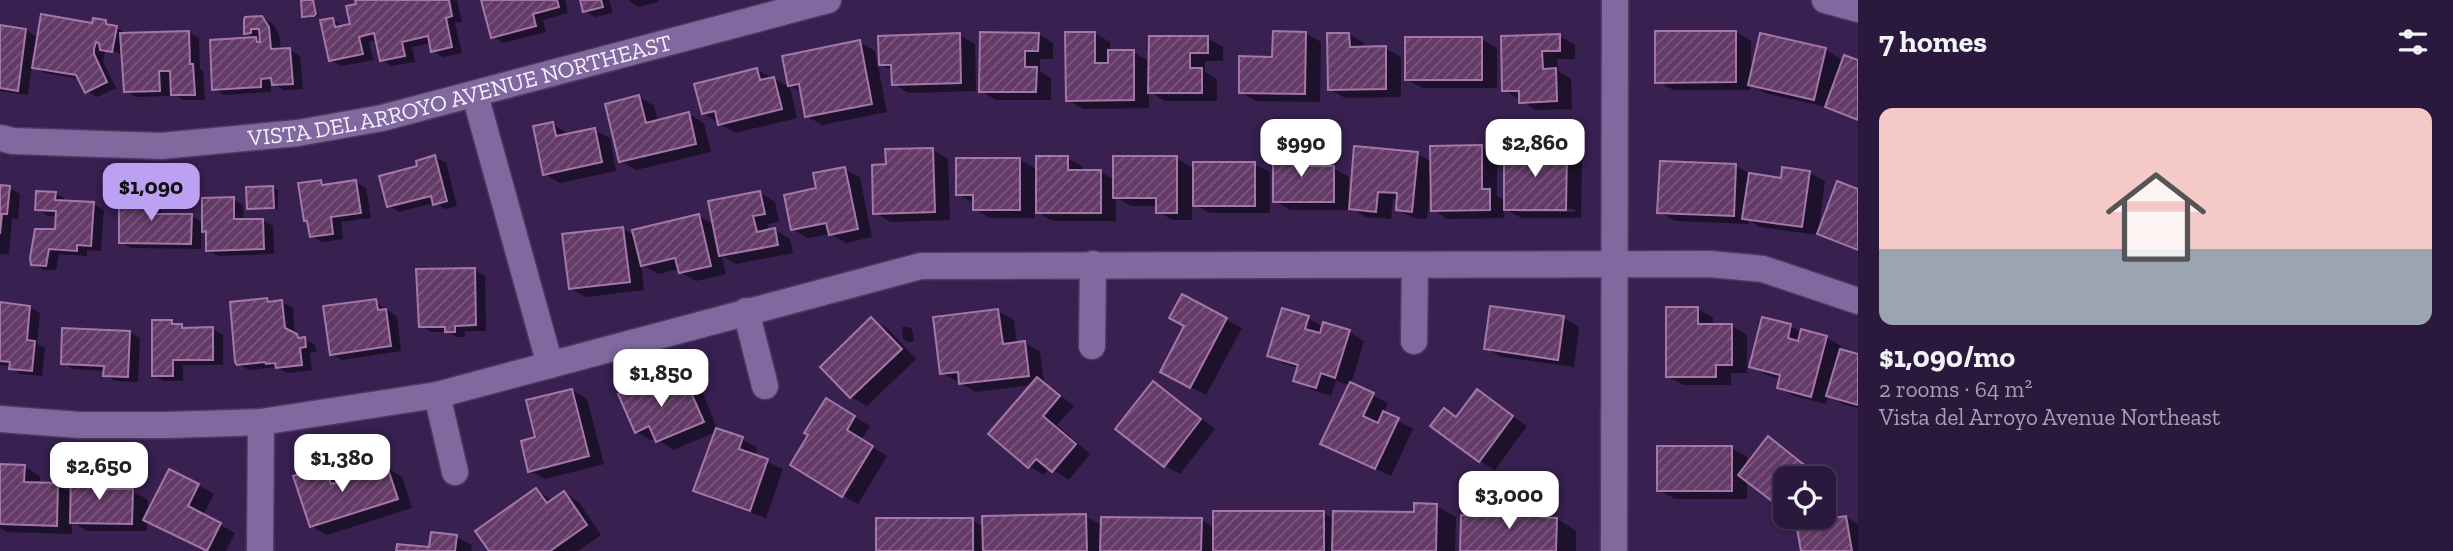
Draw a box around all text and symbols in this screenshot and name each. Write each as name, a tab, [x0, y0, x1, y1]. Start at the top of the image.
icon: filters	[2394, 23, 2432, 61]
text: 7 homes	[1879, 24, 1987, 60]
street label: VISTA DEL ARROYO AVENUE NORTHEAST	[246, 28, 675, 152]
pin: $990	[1260, 120, 1342, 179]
pin: $2,860	[1478, 120, 1592, 179]
text: $990	[1276, 128, 1326, 156]
text: $2,860	[1502, 128, 1568, 156]
icon: home	[2093, 154, 2219, 280]
pin: $1,090	[94, 164, 208, 223]
text: $1,090	[119, 172, 183, 200]
text: $1,090/mo	[1879, 339, 2015, 375]
pin: $1,850	[604, 350, 718, 409]
text: $1,850	[629, 358, 693, 386]
text: 2 rooms · 64 m²	[1879, 375, 2032, 403]
text: Vista del Arroyo Avenue Northeast	[1879, 403, 2220, 431]
pin: $1,380	[285, 434, 399, 494]
pin: $2,650	[42, 442, 156, 502]
text: $1,380	[310, 443, 374, 471]
text: $2,650	[66, 451, 132, 479]
map controls	[1773, 466, 1836, 529]
button: locate	[1773, 466, 1836, 529]
pin: $3,000	[1452, 472, 1566, 531]
text: $3,000	[1475, 480, 1543, 508]

